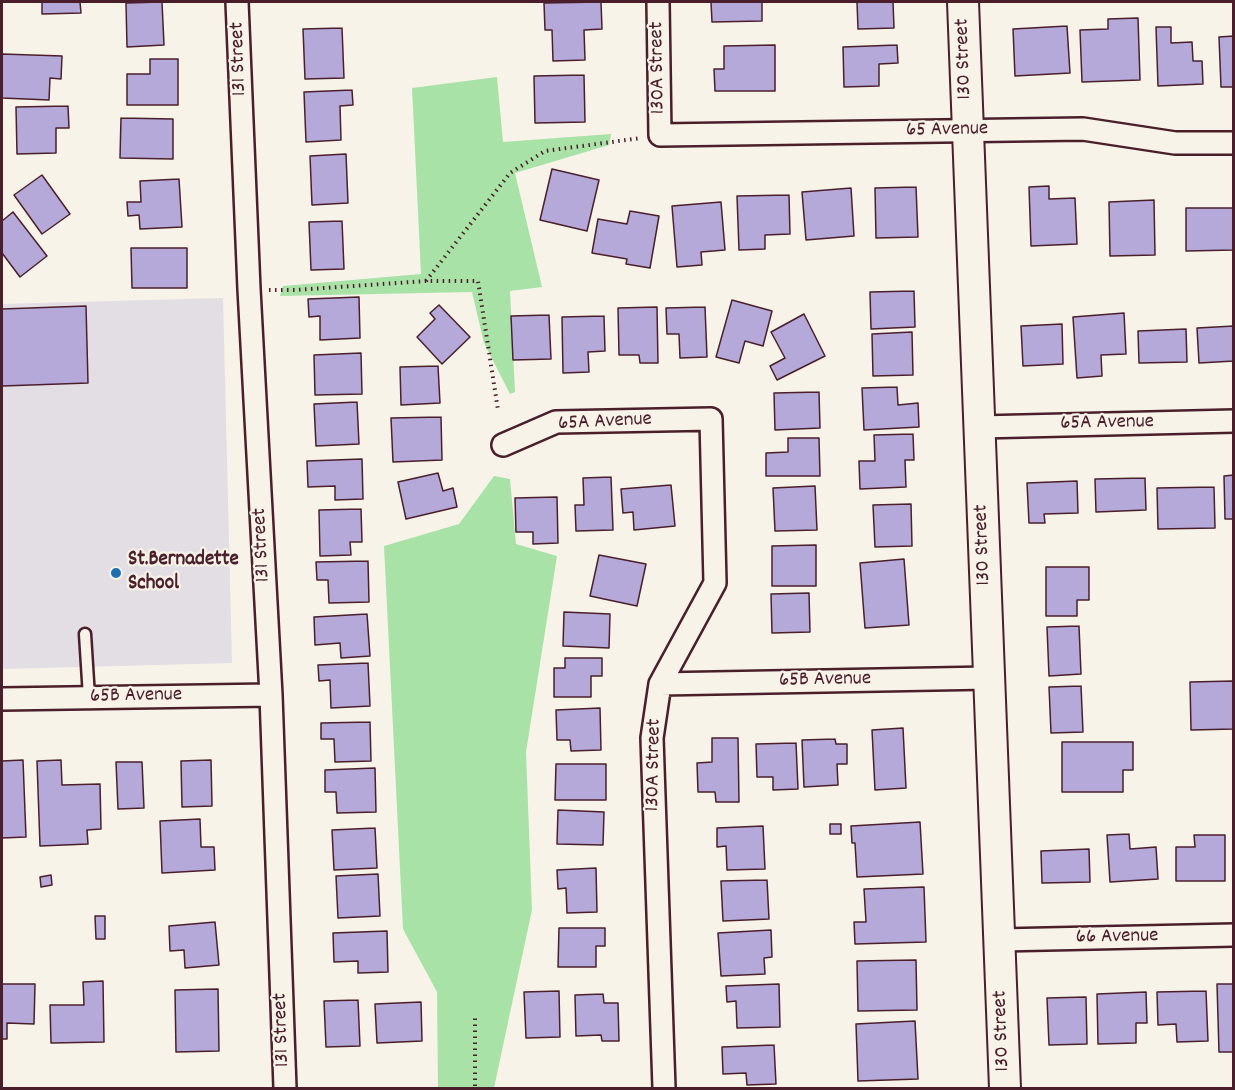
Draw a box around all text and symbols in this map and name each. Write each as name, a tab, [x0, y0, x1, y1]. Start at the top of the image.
street label: 130 Street	[951, 18, 979, 100]
street label: 131 Street	[226, 21, 254, 97]
street label: 130A Street	[646, 21, 672, 115]
street label: 65 Avenue	[906, 118, 988, 144]
street label: 65A Avenue	[558, 408, 652, 438]
street label: 65A Avenue	[1060, 411, 1154, 437]
street label: 130 Street	[970, 504, 998, 586]
street label: 131 Street	[248, 507, 278, 583]
place label: St.Bernadette School	[128, 548, 239, 598]
marker: St.Bernadette School	[109, 566, 123, 580]
street label: 65B Avenue	[779, 668, 871, 694]
street label: 65B Avenue	[90, 684, 182, 710]
street label: 130A Street	[642, 718, 668, 812]
street label: 66 Avenue	[1075, 925, 1159, 951]
street label: 130 Street	[989, 990, 1017, 1072]
street label: 131 Street	[269, 992, 297, 1068]

